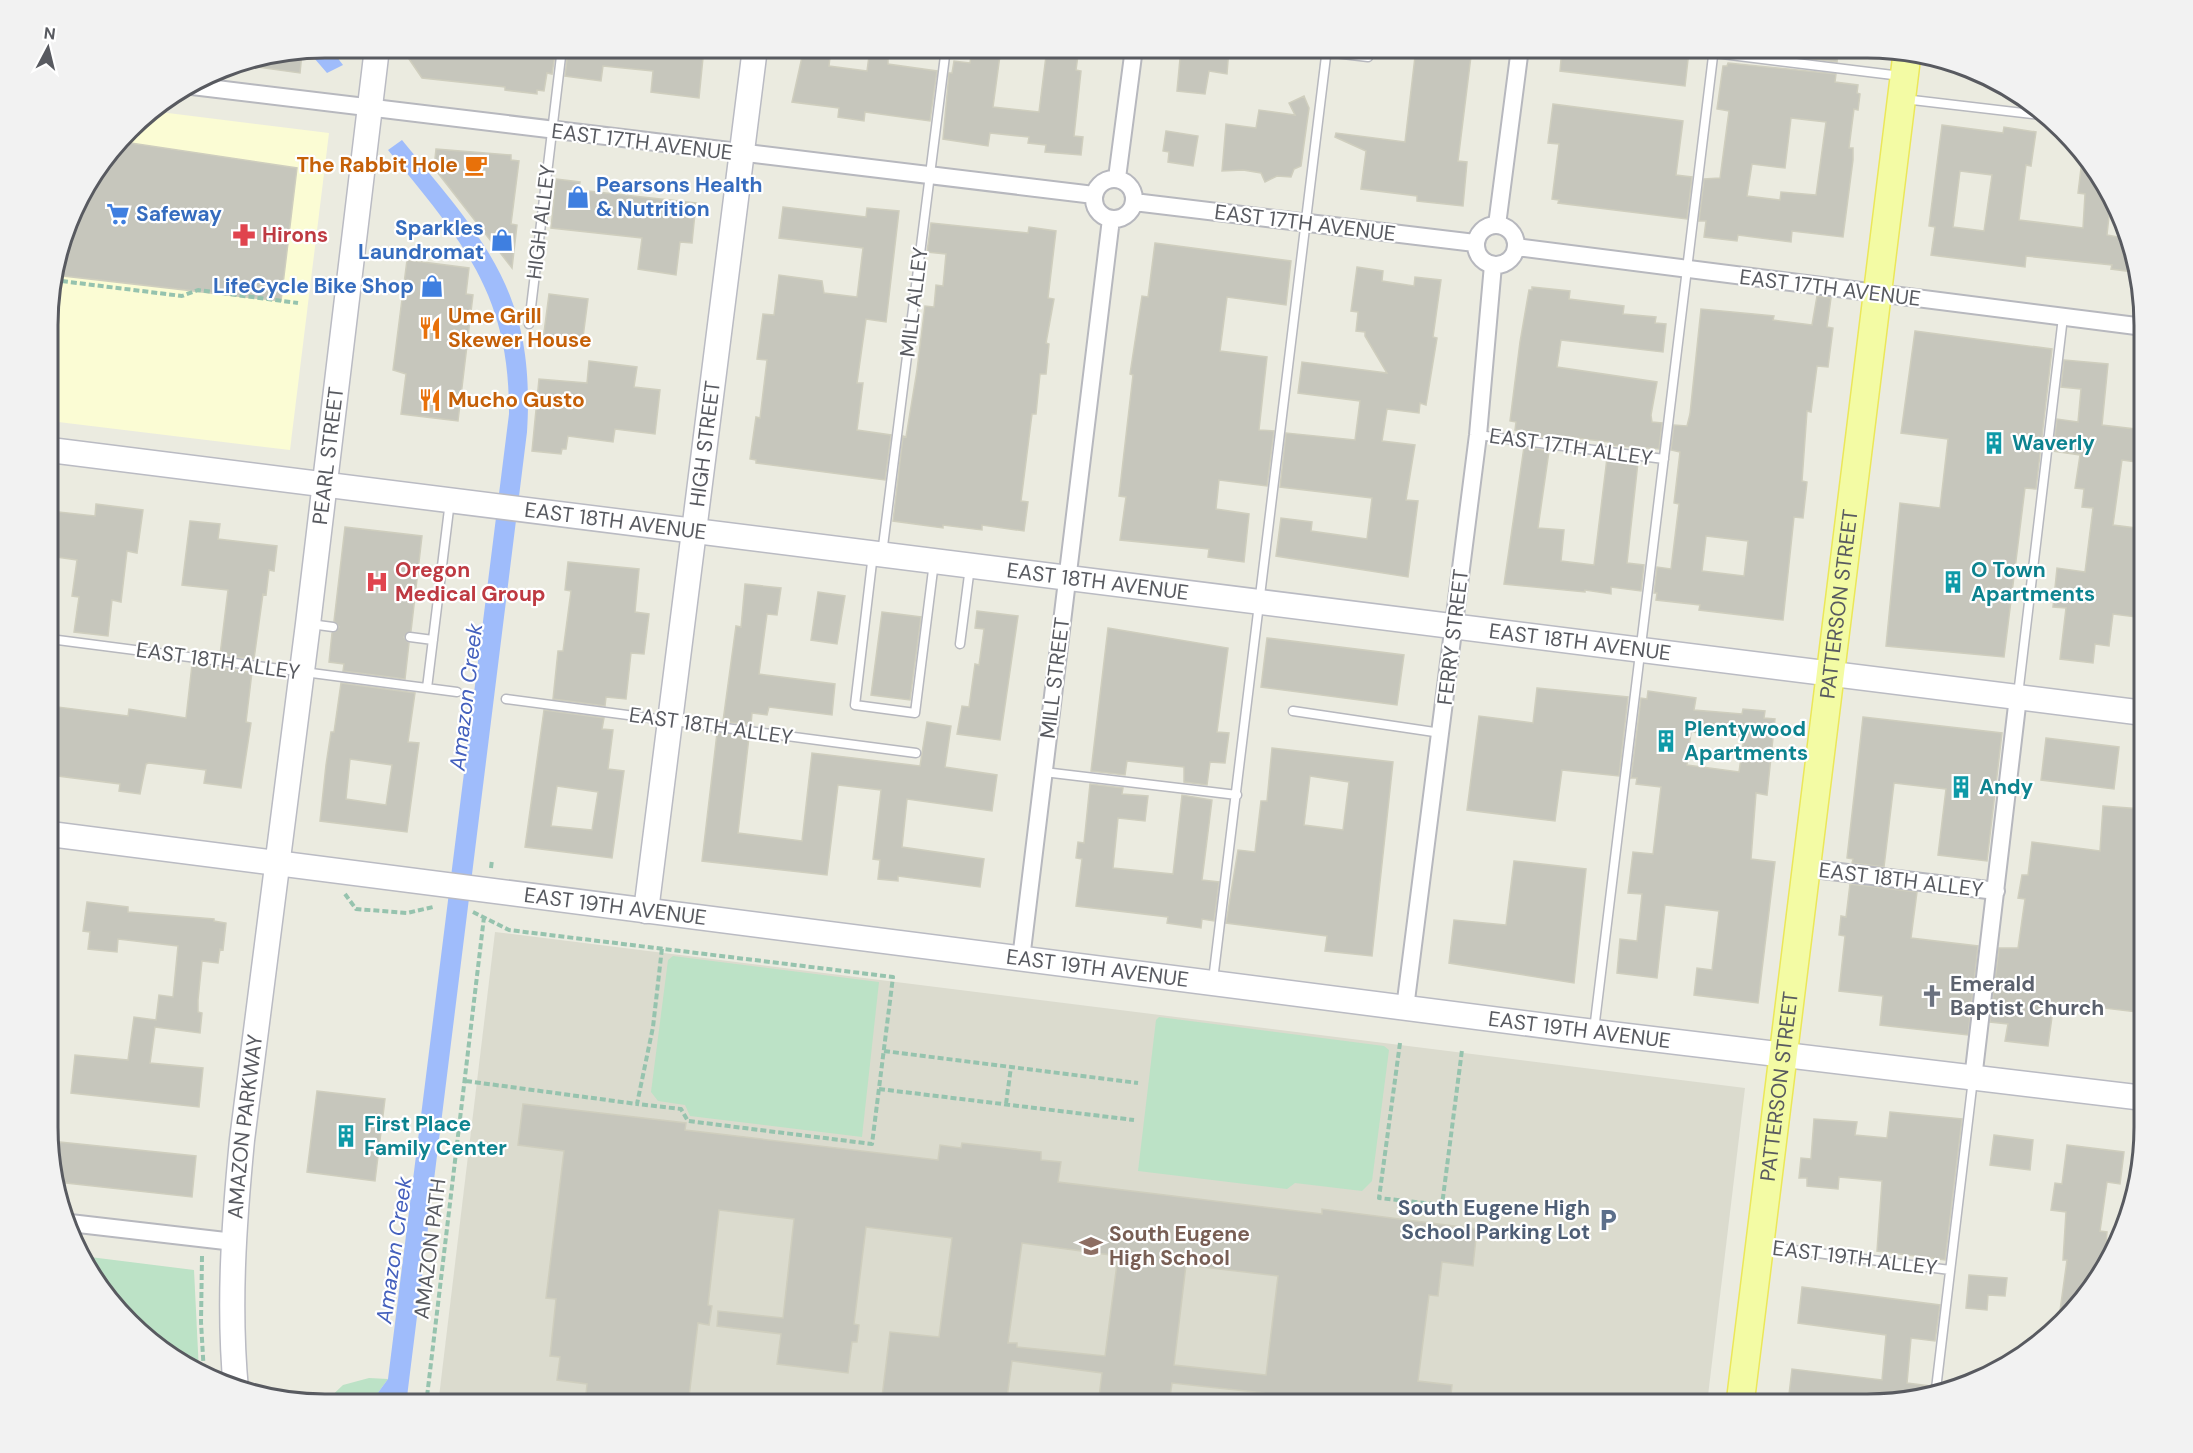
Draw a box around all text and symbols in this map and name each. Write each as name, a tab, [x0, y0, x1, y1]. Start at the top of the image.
north arrow	[18, 18, 78, 78]
text: N	[43, 22, 57, 45]
street label: EAST 17TH AVENUE	[550, 117, 734, 167]
place label: The Rabbit Hole	[296, 151, 458, 179]
cafe icon: The Rabbit Hole	[463, 152, 489, 178]
street label: HIGH ALLEY	[520, 163, 562, 281]
place label: Pearsons Health & Nutrition	[596, 171, 763, 223]
shop icon: Pearsons Health & Nutrition	[565, 184, 591, 210]
street label: EAST 17TH AVENUE	[1213, 198, 1397, 248]
place label: Safeway	[136, 200, 222, 228]
supermarket icon: Safeway	[105, 201, 131, 227]
place label: Sparkles Laundromat	[358, 214, 484, 266]
place label: Hirons	[262, 221, 328, 249]
pharmacy icon: Hirons	[231, 222, 257, 248]
shop icon: Sparkles Laundromat	[489, 227, 515, 253]
street label: MILL ALLEY	[893, 245, 935, 359]
street label: EAST 17TH AVENUE	[1738, 263, 1922, 313]
place label: LifeCycle Bike Shop	[213, 272, 414, 300]
shop icon: LifeCycle Bike Shop	[419, 273, 445, 299]
place label: Ume Grill Skewer House	[448, 302, 592, 354]
restaurant icon: Ume Grill Skewer House	[417, 315, 443, 341]
street label: HIGH STREET	[683, 379, 727, 508]
street label: PEARL STREET	[306, 385, 350, 526]
place label: Mucho Gusto	[448, 386, 585, 414]
restaurant icon: Mucho Gusto	[417, 387, 443, 413]
street label: EAST 17TH ALLEY	[1488, 422, 1654, 472]
place label: Waverly	[2012, 429, 2095, 457]
building icon: Waverly	[1981, 430, 2007, 456]
street label: EAST 18TH AVENUE	[523, 496, 708, 546]
street label: PATTERSON STREET	[1813, 508, 1865, 700]
place label: Oregon Medical Group	[395, 556, 546, 608]
street label: EAST 18TH AVENUE	[1005, 556, 1190, 607]
place label: O Town Apartments	[1971, 556, 2095, 608]
street label: FERRY STREET	[1431, 567, 1475, 707]
hospital icon: Oregon Medical Group	[364, 569, 390, 595]
building icon: O Town Apartments	[1940, 569, 1966, 595]
street label: MILL STREET	[1034, 616, 1076, 740]
street label: EAST 18TH AVENUE	[1487, 617, 1673, 667]
water label: Amazon Creek	[442, 621, 490, 773]
street label: EAST 18TH ALLEY	[134, 636, 302, 686]
street label: EAST 18TH ALLEY	[627, 701, 795, 751]
place label: Plentywood Apartments	[1684, 715, 1808, 767]
building icon: Plentywood Apartments	[1653, 728, 1679, 754]
place label: Andy	[1979, 773, 2034, 801]
building icon: Andy	[1948, 774, 1974, 800]
street label: EAST 18TH ALLEY	[1817, 856, 1985, 904]
street label: EAST 19TH AVENUE	[522, 881, 708, 932]
street label: EAST 19TH AVENUE	[1004, 943, 1190, 994]
place label: Emerald Baptist Church	[1950, 970, 2104, 1022]
church icon: Emerald Baptist Church	[1919, 983, 1945, 1009]
street label: PATTERSON STREET	[1754, 990, 1805, 1183]
street label: EAST 19TH AVENUE	[1487, 1005, 1672, 1055]
street label: AMAZON PARKWAY	[221, 1033, 269, 1220]
place label: First Place Family Center	[364, 1110, 507, 1162]
building icon: First Place Family Center	[333, 1123, 359, 1149]
water label: Amazon Creek	[369, 1174, 419, 1326]
street label: AMAZON PATH	[407, 1177, 453, 1321]
place label: South Eugene High School Parking Lot	[1398, 1194, 1590, 1246]
parking icon: South Eugene High School Parking Lot	[1595, 1207, 1621, 1233]
place label: South Eugene High School	[1109, 1220, 1250, 1272]
school or university icon: South Eugene High School	[1078, 1233, 1104, 1259]
street label: EAST 19TH ALLEY	[1771, 1234, 1939, 1282]

